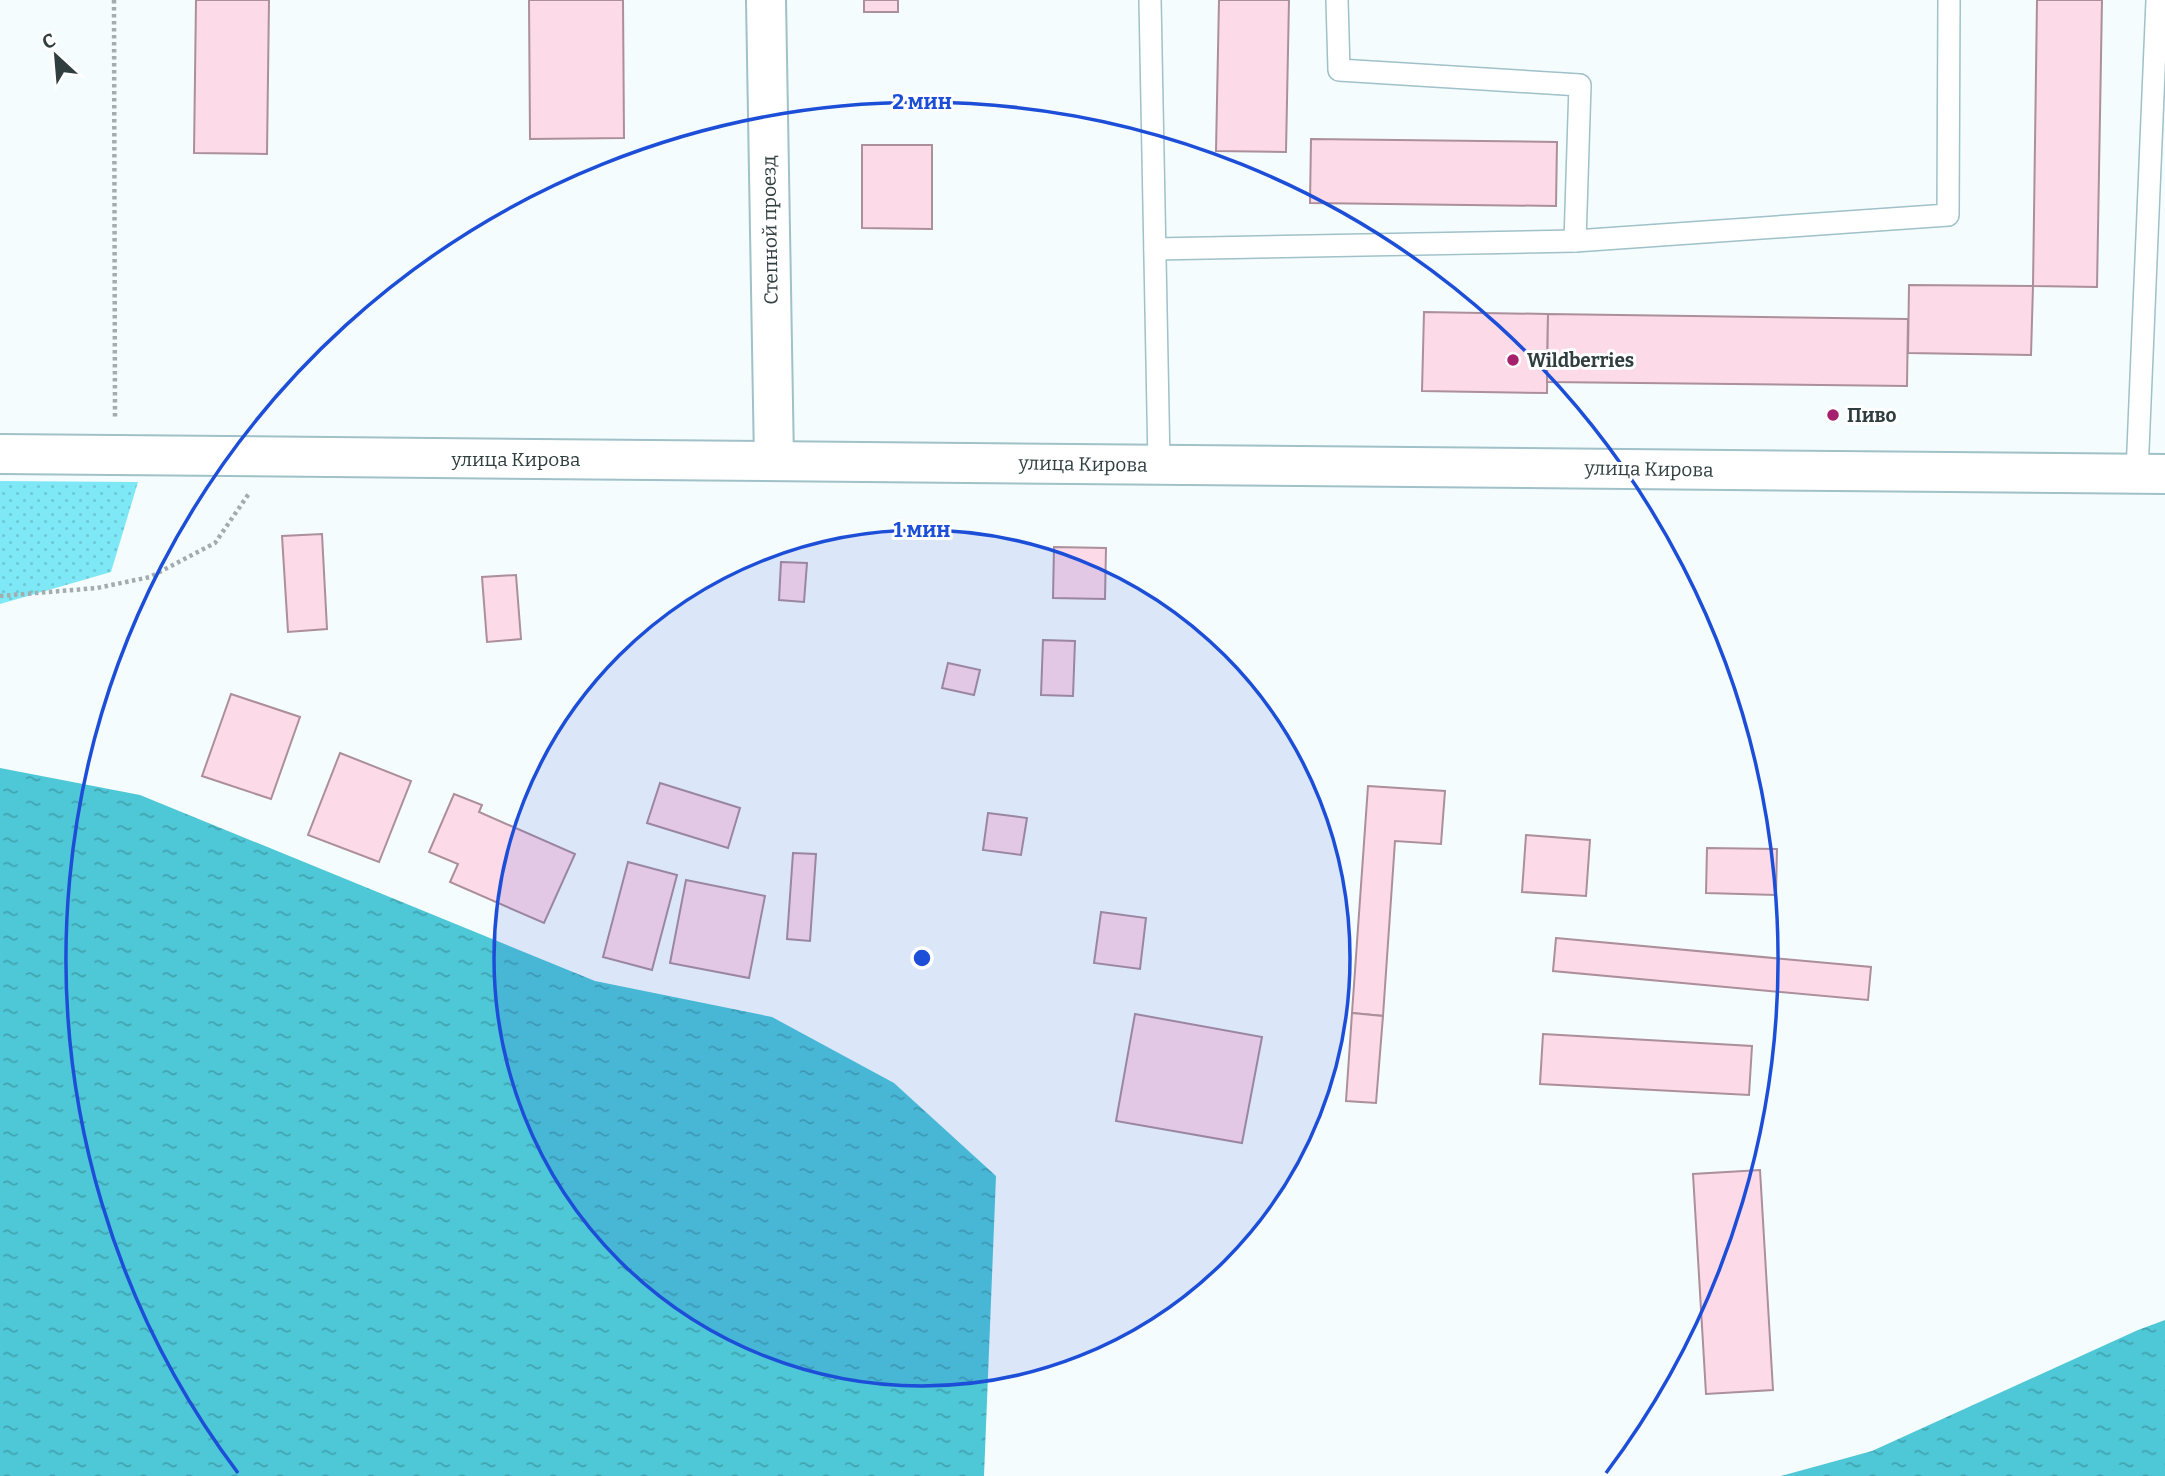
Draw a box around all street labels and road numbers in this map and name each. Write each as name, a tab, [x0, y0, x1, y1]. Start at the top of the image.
street label: Степной проезд	[757, 155, 783, 305]
street label: улица Кирова	[451, 448, 581, 471]
street label: улица Кирова	[1017, 451, 1148, 477]
street label: улица Кирова	[1583, 456, 1714, 482]

